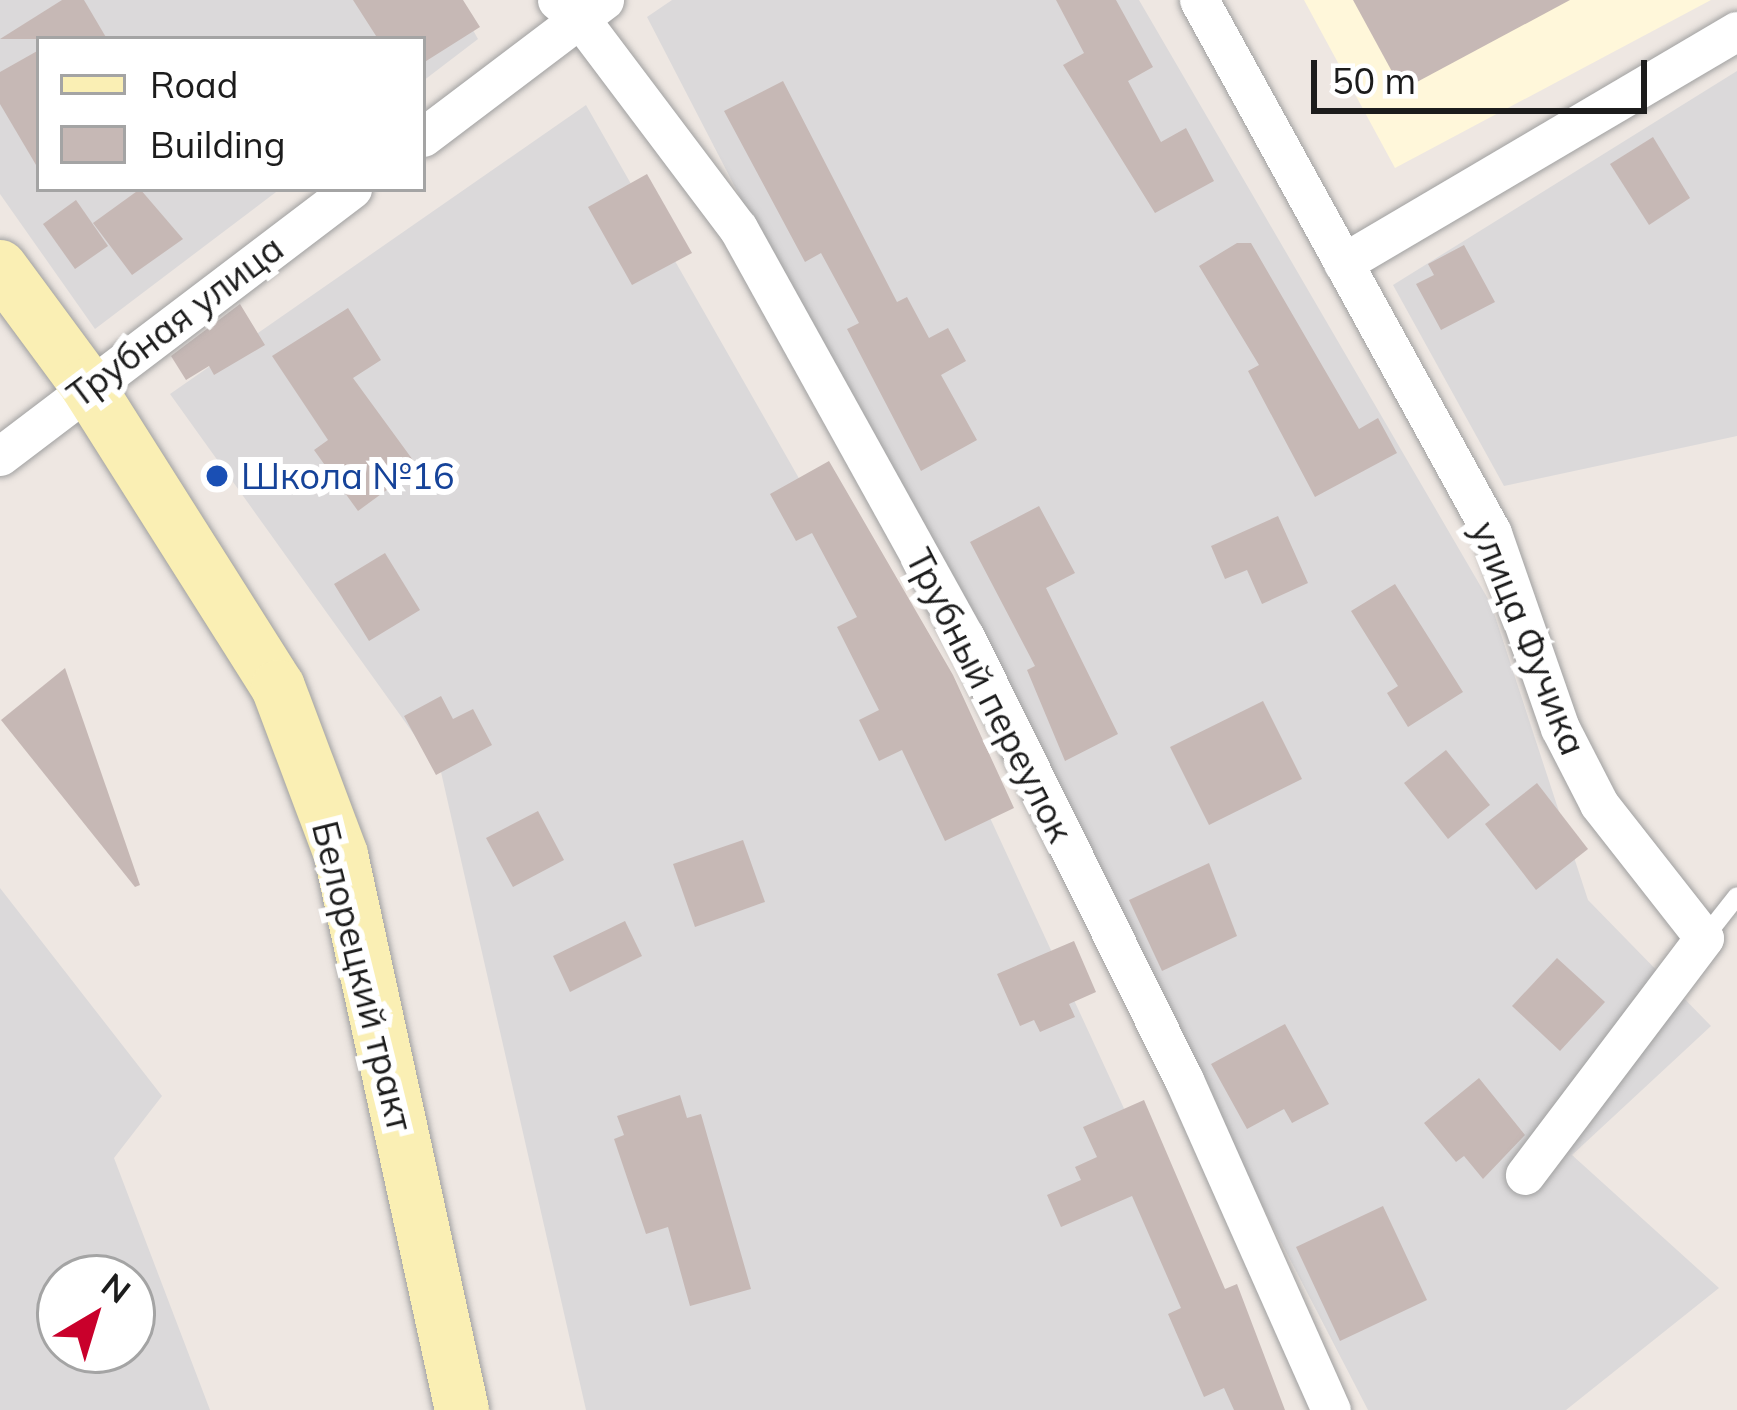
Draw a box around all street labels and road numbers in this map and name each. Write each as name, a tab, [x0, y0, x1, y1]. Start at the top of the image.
street label: Трубная улица	[59, 226, 291, 416]
street label: улица Фучика	[1463, 515, 1595, 761]
street label: Трубный переулок	[897, 541, 1083, 849]
street label: Белорецкий тракт	[304, 817, 422, 1135]

